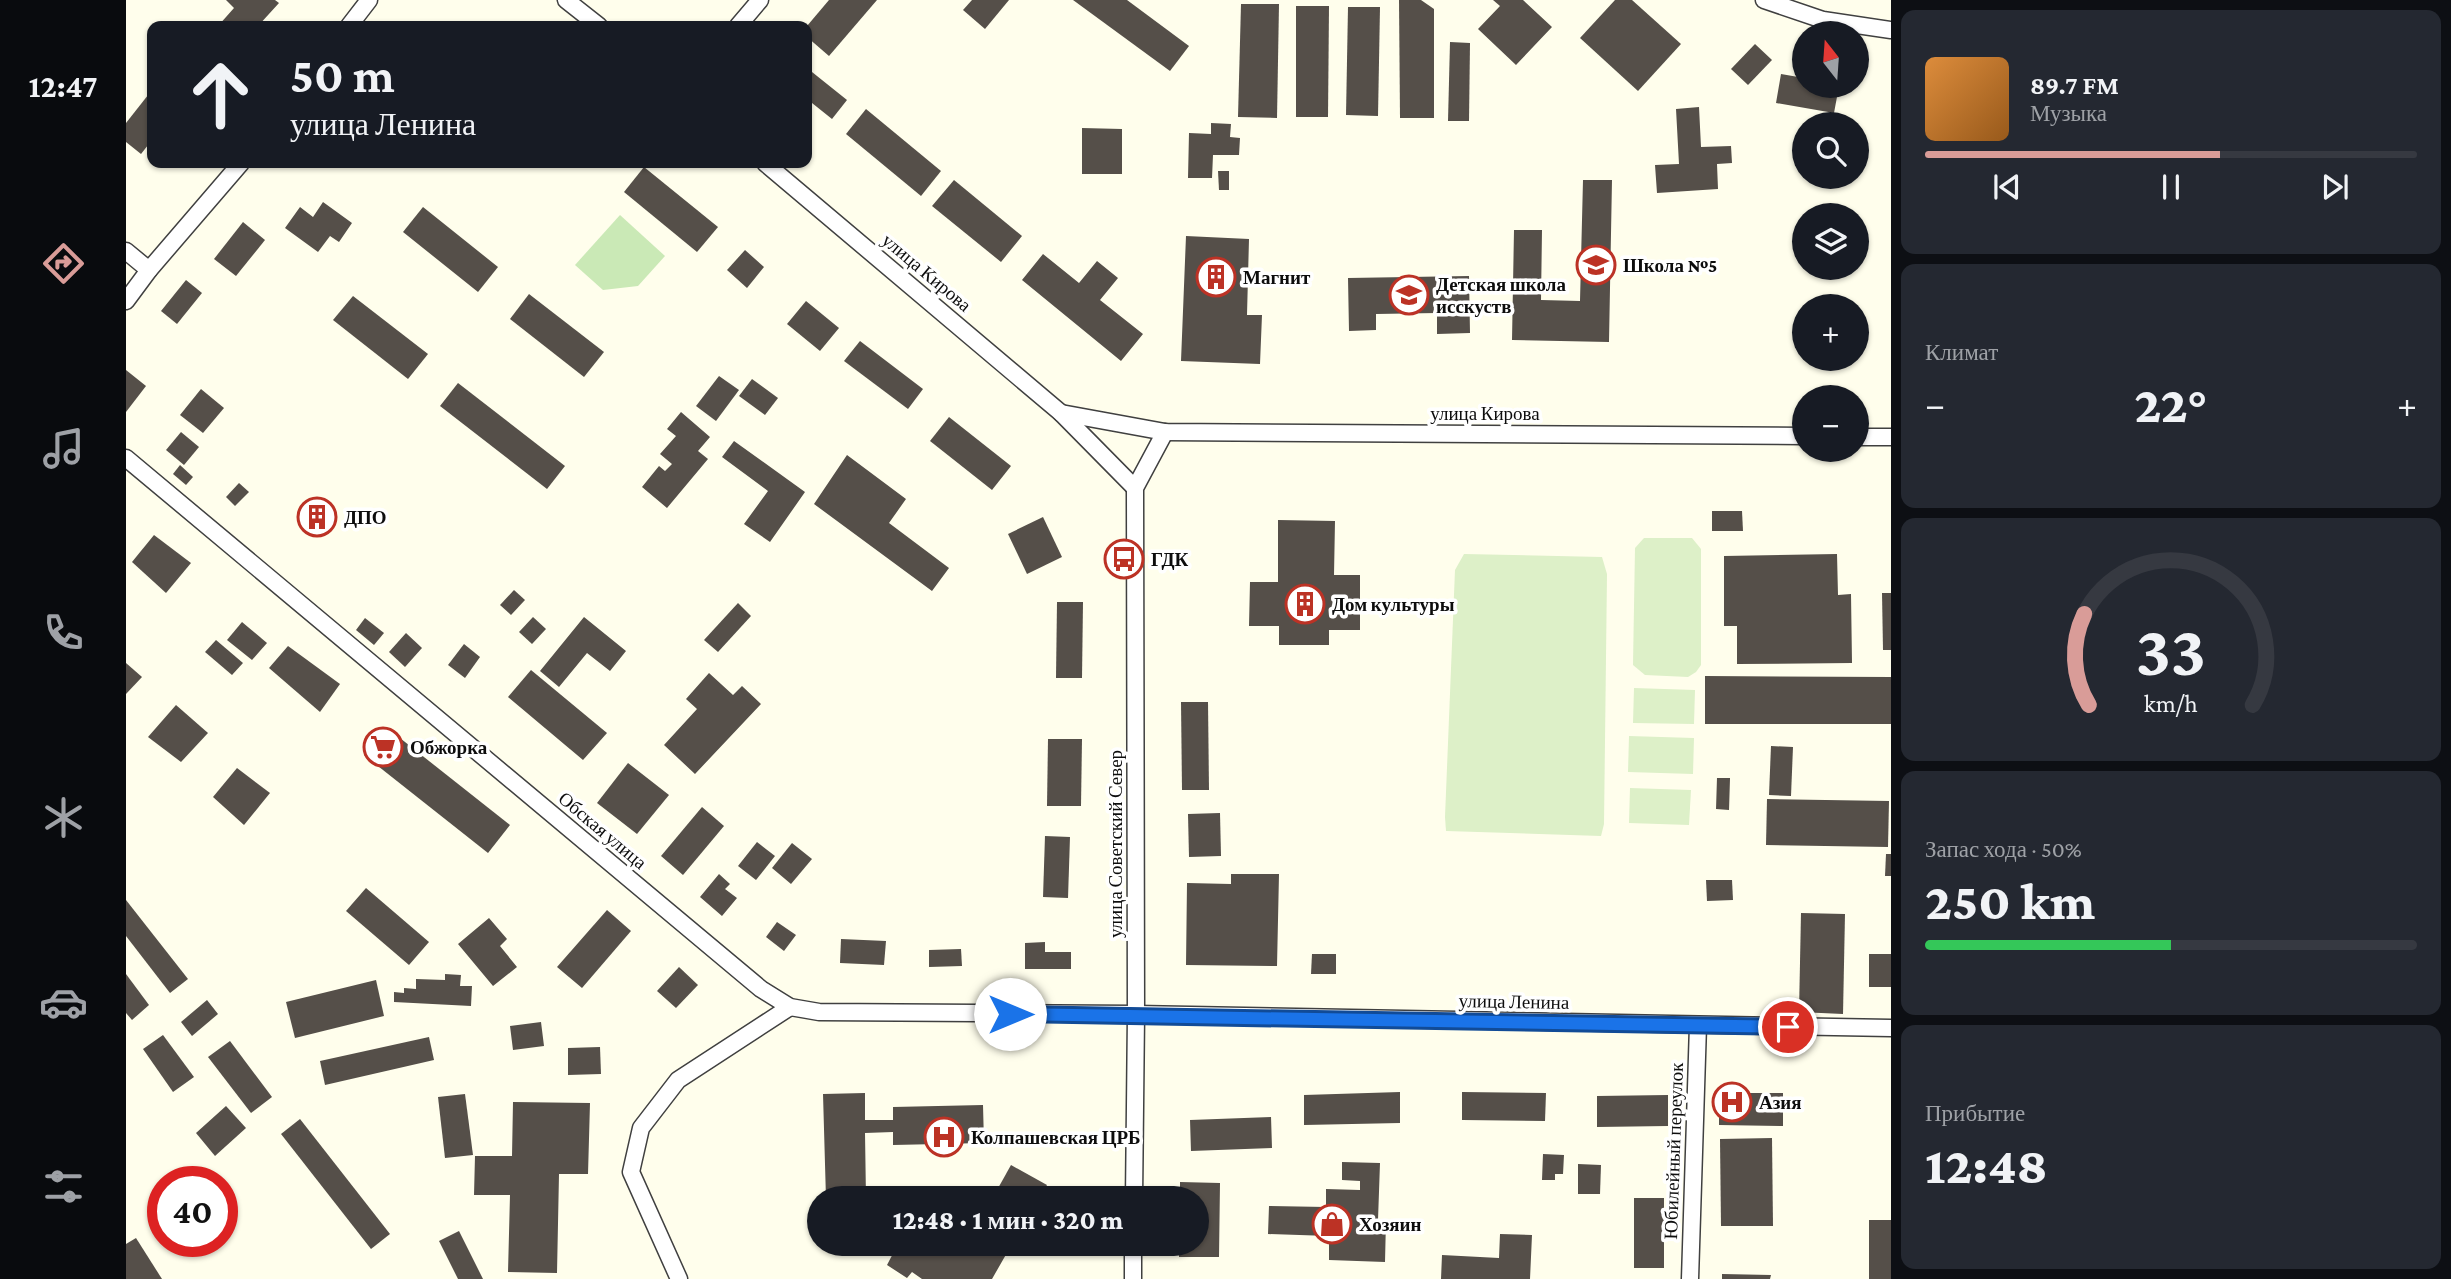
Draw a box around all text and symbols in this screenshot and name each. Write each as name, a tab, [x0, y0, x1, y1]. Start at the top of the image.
north arrow	[1792, 21, 1869, 98]
map controls	[1792, 21, 1869, 462]
text: 50 m	[290, 48, 395, 103]
icon: ahead	[175, 49, 266, 140]
text: 12:47	[28, 68, 98, 104]
text: 89.7 FM	[2030, 71, 2119, 100]
text: Музыка	[2030, 100, 2107, 126]
text: улица Ленина	[290, 106, 476, 142]
button: search	[1792, 112, 1869, 189]
icon: previous	[1988, 168, 2026, 206]
icon: pause	[2152, 168, 2190, 206]
icon: next	[2316, 168, 2354, 206]
button: layers	[1792, 203, 1869, 280]
street label: улица Кирова	[878, 229, 976, 316]
icon: directions	[39, 239, 88, 288]
school or university icon: Школа №5	[1575, 244, 1617, 286]
place label: Школа №5	[1623, 255, 1717, 276]
building icon: Магнит	[1195, 256, 1237, 298]
place label: Магнит	[1243, 267, 1311, 288]
school or university icon: Детская школа исскуств	[1388, 274, 1430, 316]
place label: Детская школа исскуств	[1436, 274, 1566, 317]
button: +	[1792, 294, 1869, 371]
text: Климат	[1925, 339, 1998, 365]
text: 22°	[2134, 375, 2208, 433]
text: −	[1925, 383, 1945, 425]
text: +	[2397, 383, 2417, 425]
button: −	[1792, 385, 1869, 462]
street label: улица Кирова	[1430, 403, 1540, 424]
icon: music	[39, 424, 88, 473]
building icon: ДПО	[296, 496, 338, 538]
place label: ДПО	[344, 507, 387, 528]
bus stop icon: ГДК	[1103, 538, 1145, 580]
place label: ГДК	[1151, 549, 1188, 570]
building icon: Дом культуры	[1284, 583, 1326, 625]
place label: Дом культуры	[1332, 594, 1455, 615]
icon: phone	[39, 608, 88, 657]
text: 33	[2136, 611, 2206, 692]
text: km/h	[2144, 690, 2198, 717]
supermarket icon: Обжорка	[362, 726, 404, 768]
place label: Обжорка	[410, 737, 488, 758]
street label: улица Советский Север	[1105, 750, 1126, 938]
street label: Обская улица	[554, 787, 651, 874]
icon: climate	[39, 793, 88, 842]
text: Запас хода · 50%	[1925, 836, 2082, 862]
text: 250 km	[1925, 872, 2095, 930]
position arrow	[973, 977, 1047, 1051]
icon: car	[39, 978, 88, 1027]
street label: улица Ленина	[1459, 990, 1570, 1013]
pin	[1758, 997, 1818, 1057]
icon: arrive	[1769, 1008, 1807, 1046]
street label: Юбилейный переулок	[1660, 1061, 1687, 1240]
hospital icon: Азия	[1711, 1081, 1753, 1123]
place label: Азия	[1759, 1092, 1802, 1113]
text: Прибытие	[1925, 1100, 2025, 1126]
hospital icon: Колпашевская ЦРБ	[923, 1116, 965, 1158]
place label: Колпашевская ЦРБ	[971, 1127, 1141, 1148]
text: 12:48	[1925, 1136, 2048, 1194]
icon: filters	[39, 1162, 88, 1211]
speed limit sign: 40	[147, 1166, 238, 1257]
shop icon: Хозяин	[1311, 1203, 1353, 1245]
text: 12:48 · 1 мин · 320 m	[893, 1206, 1123, 1235]
place label: Хозяин	[1359, 1214, 1421, 1235]

